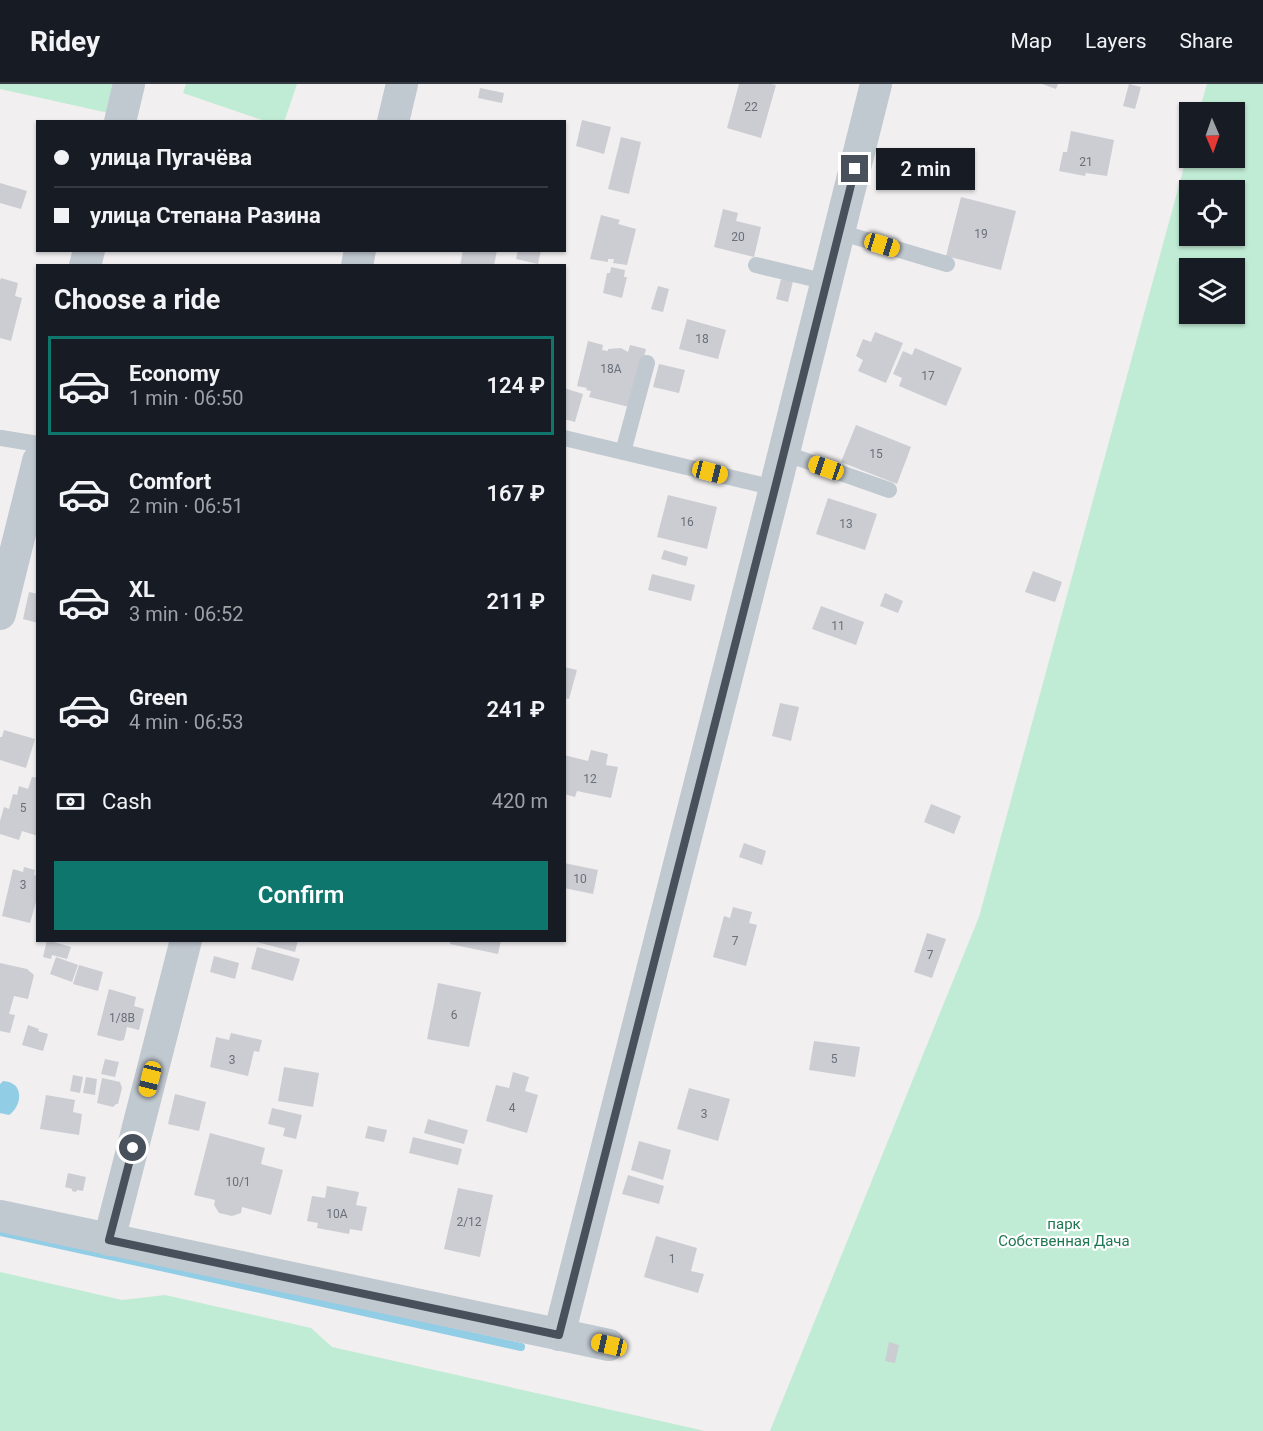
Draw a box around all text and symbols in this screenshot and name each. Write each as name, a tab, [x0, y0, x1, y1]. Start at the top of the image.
text: Ridey	[30, 25, 100, 58]
text: Map	[1010, 29, 1052, 53]
text: Layers	[1085, 29, 1146, 53]
text: Share	[1179, 29, 1233, 53]
house number: 22	[744, 100, 758, 114]
north arrow	[1179, 102, 1245, 168]
map controls	[1179, 102, 1245, 324]
text: улица Пугачёва	[90, 145, 252, 170]
callout: 2 min	[876, 148, 975, 190]
route end	[841, 155, 868, 182]
house number: 21	[1079, 155, 1093, 169]
text: 2 min	[900, 157, 951, 181]
button: locate	[1179, 180, 1245, 246]
text: улица Степана Разина	[90, 203, 321, 228]
house number: 19	[974, 227, 988, 241]
house number: 20	[731, 230, 745, 244]
car	[862, 231, 902, 259]
button: layers	[1179, 258, 1245, 324]
text: Choose a ride	[54, 284, 220, 316]
house number: 18	[695, 332, 709, 346]
icon: car	[57, 359, 111, 413]
text: Economy	[129, 361, 220, 386]
house number: 18А	[600, 362, 622, 376]
house number: 17	[921, 369, 935, 383]
text: 124 ₽	[487, 373, 545, 398]
text: 1 min · 06:50	[129, 386, 244, 410]
house number: 15	[869, 447, 883, 461]
car	[806, 454, 846, 482]
car	[690, 459, 730, 485]
icon: car	[57, 467, 111, 521]
text: Comfort	[129, 469, 211, 494]
text: 167 ₽	[487, 481, 545, 506]
text: 2 min · 06:51	[129, 494, 244, 518]
house number: 16	[680, 515, 694, 529]
house number: 13	[839, 517, 853, 531]
icon: car	[57, 575, 111, 629]
text: XL	[129, 577, 155, 602]
text: 211 ₽	[487, 589, 545, 614]
text: 3 min · 06:52	[129, 602, 244, 626]
house number: 11	[831, 619, 845, 633]
icon: car	[57, 683, 111, 737]
text: Green	[129, 685, 188, 710]
text: 241 ₽	[487, 697, 545, 722]
text: 4 min · 06:53	[129, 710, 244, 734]
house number: 12	[583, 772, 597, 786]
icon: cash	[54, 785, 87, 818]
text: Cash	[102, 789, 152, 814]
text: 420 m	[492, 789, 548, 813]
house number: 5	[20, 801, 27, 815]
button: Confirm	[54, 861, 548, 930]
house number: 10	[573, 872, 587, 886]
house number: 3	[20, 878, 26, 892]
house number: 7	[732, 934, 739, 948]
house number: 7	[927, 948, 934, 962]
house number: 6	[451, 1008, 458, 1022]
house number: 1/8В	[109, 1011, 135, 1025]
house number: 5	[831, 1052, 838, 1066]
house number: 3	[229, 1053, 235, 1067]
car	[137, 1059, 163, 1099]
house number: 4	[509, 1101, 516, 1115]
house number: 3	[701, 1107, 707, 1121]
route start	[119, 1134, 146, 1161]
house number: 10/1	[225, 1175, 251, 1189]
house number: 10А	[326, 1207, 348, 1221]
house number: 2/12	[456, 1215, 482, 1229]
park label: парк Собственная Дача	[998, 1215, 1130, 1250]
house number: 1	[669, 1252, 675, 1266]
car	[589, 1332, 629, 1358]

